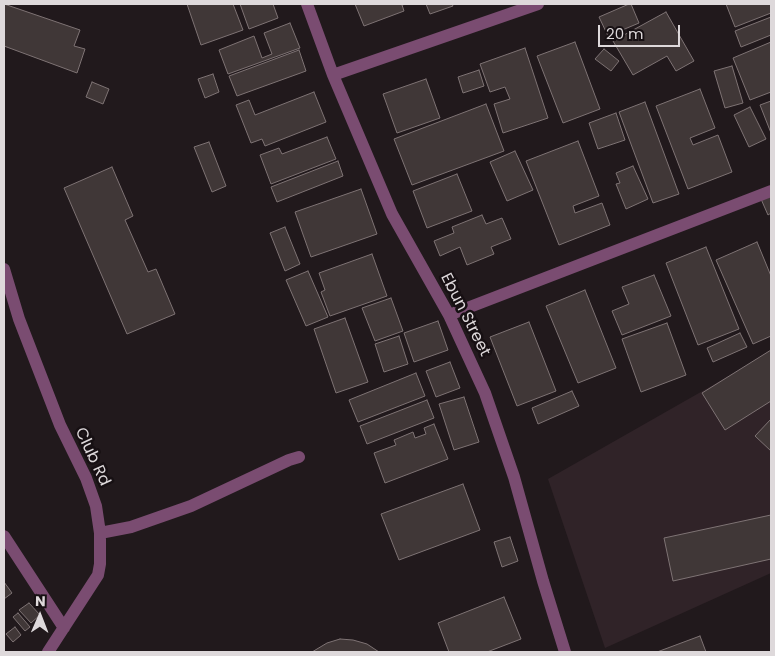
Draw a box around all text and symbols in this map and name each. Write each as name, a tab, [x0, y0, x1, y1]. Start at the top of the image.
scale bar	[600, 15, 682, 47]
text: 20 m	[606, 23, 644, 44]
street label: Ebun Street	[436, 270, 494, 360]
street label: Club Rd	[70, 425, 114, 489]
north arrow	[15, 591, 65, 641]
text: N	[35, 591, 46, 611]

